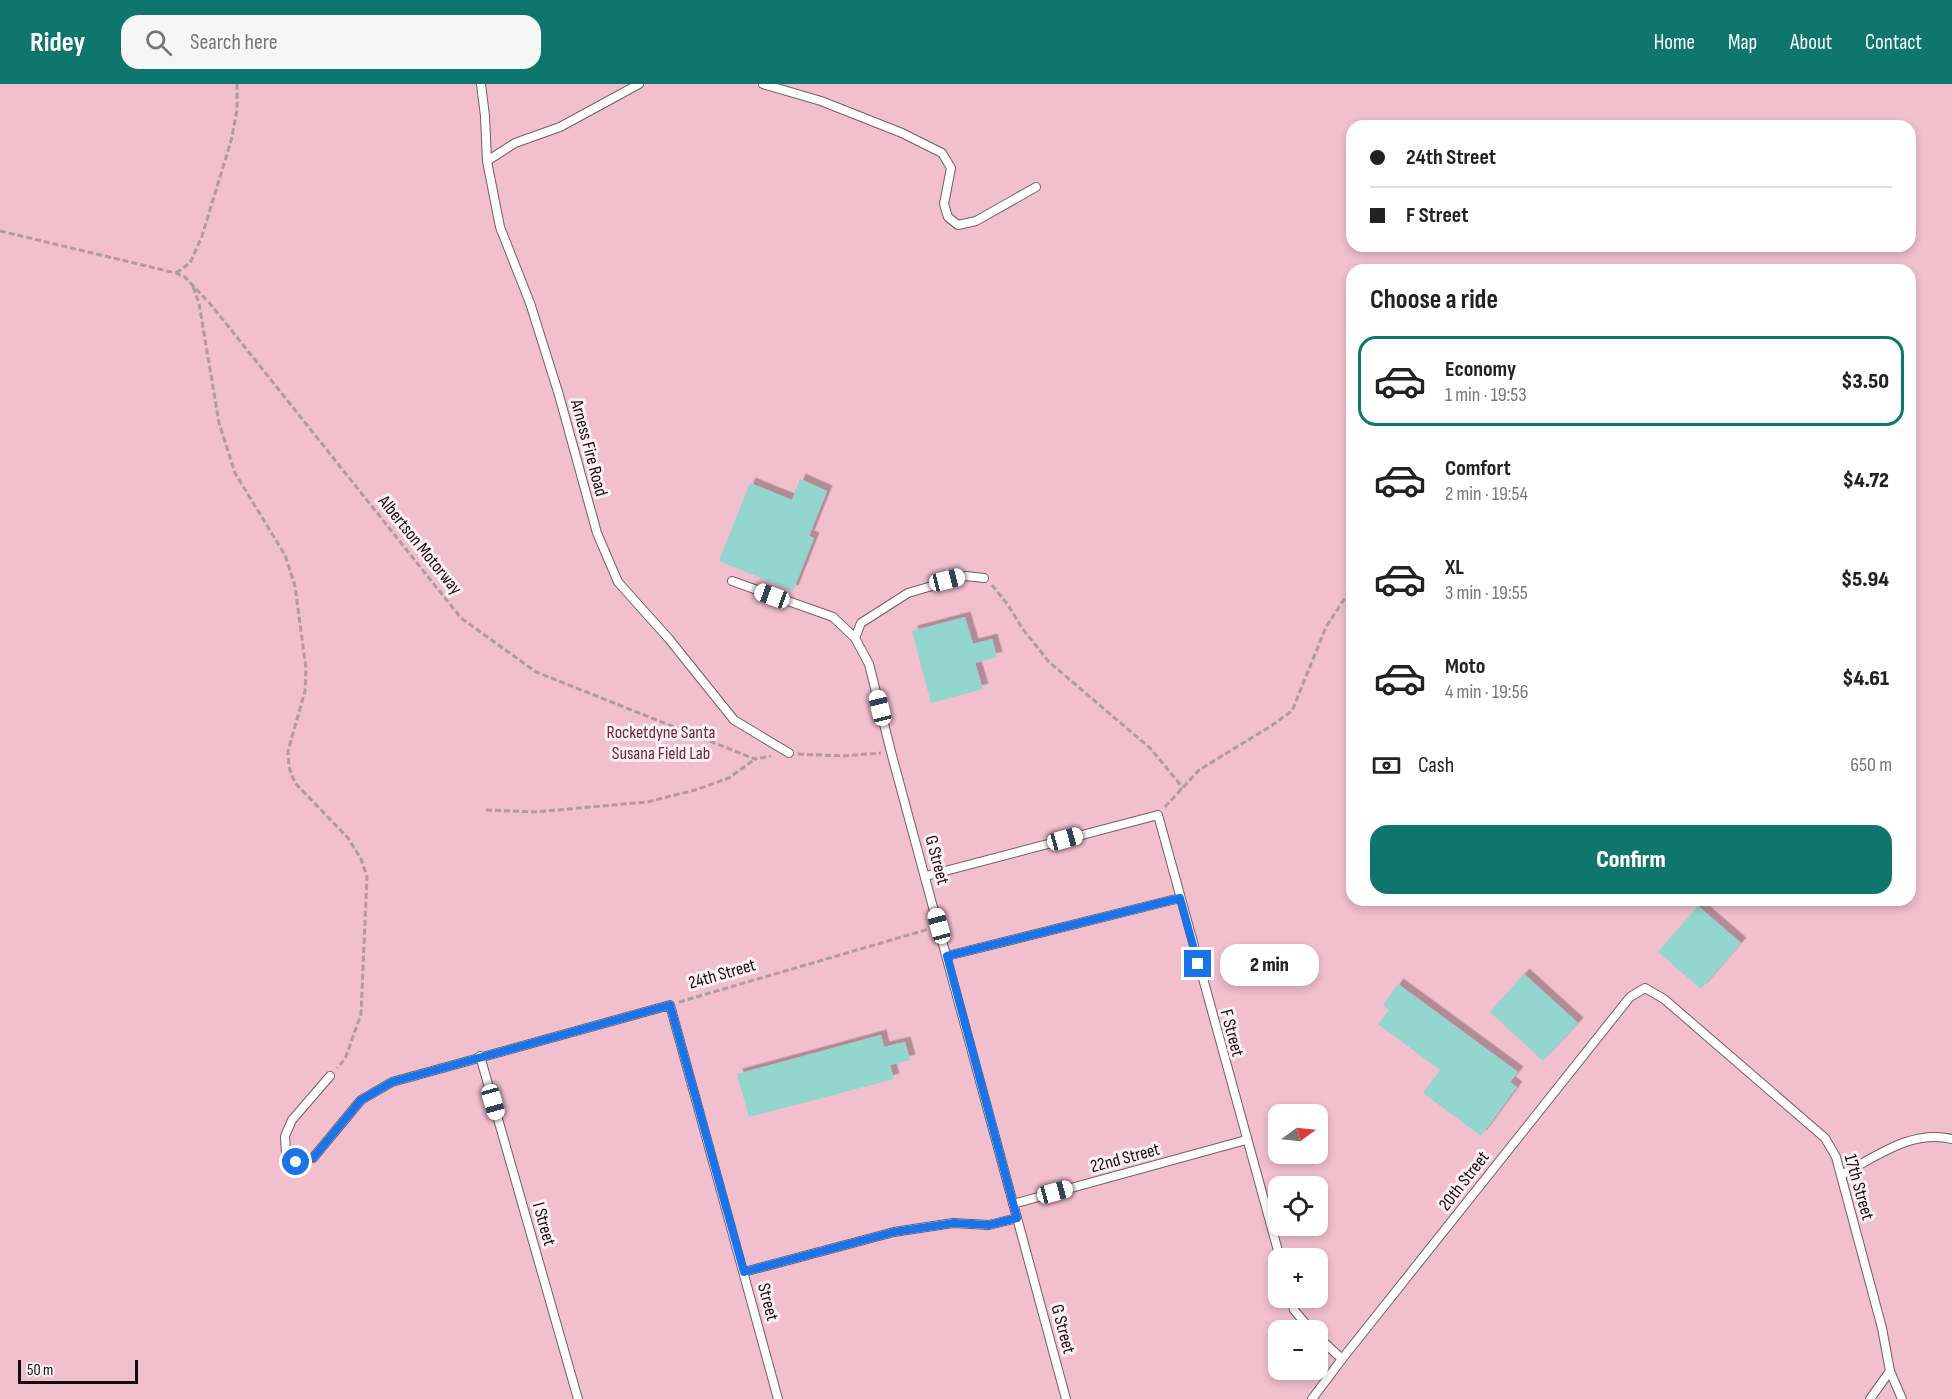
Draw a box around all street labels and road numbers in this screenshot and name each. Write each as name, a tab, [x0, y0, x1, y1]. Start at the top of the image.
street label: Arness Fire Road	[566, 396, 612, 499]
street label: Albertson Motorway	[373, 490, 466, 599]
street label: G Street	[920, 833, 954, 887]
street label: 24th Street	[686, 954, 758, 994]
street label: F Street	[1216, 1007, 1248, 1059]
street label: 22nd Street	[1088, 1139, 1162, 1177]
street label: 20th Street	[1434, 1147, 1494, 1215]
street label: 17th Street	[1840, 1152, 1879, 1223]
street label: I Street	[528, 1200, 560, 1249]
street label: Street	[753, 1281, 783, 1324]
street label: G Street	[1046, 1302, 1080, 1356]

